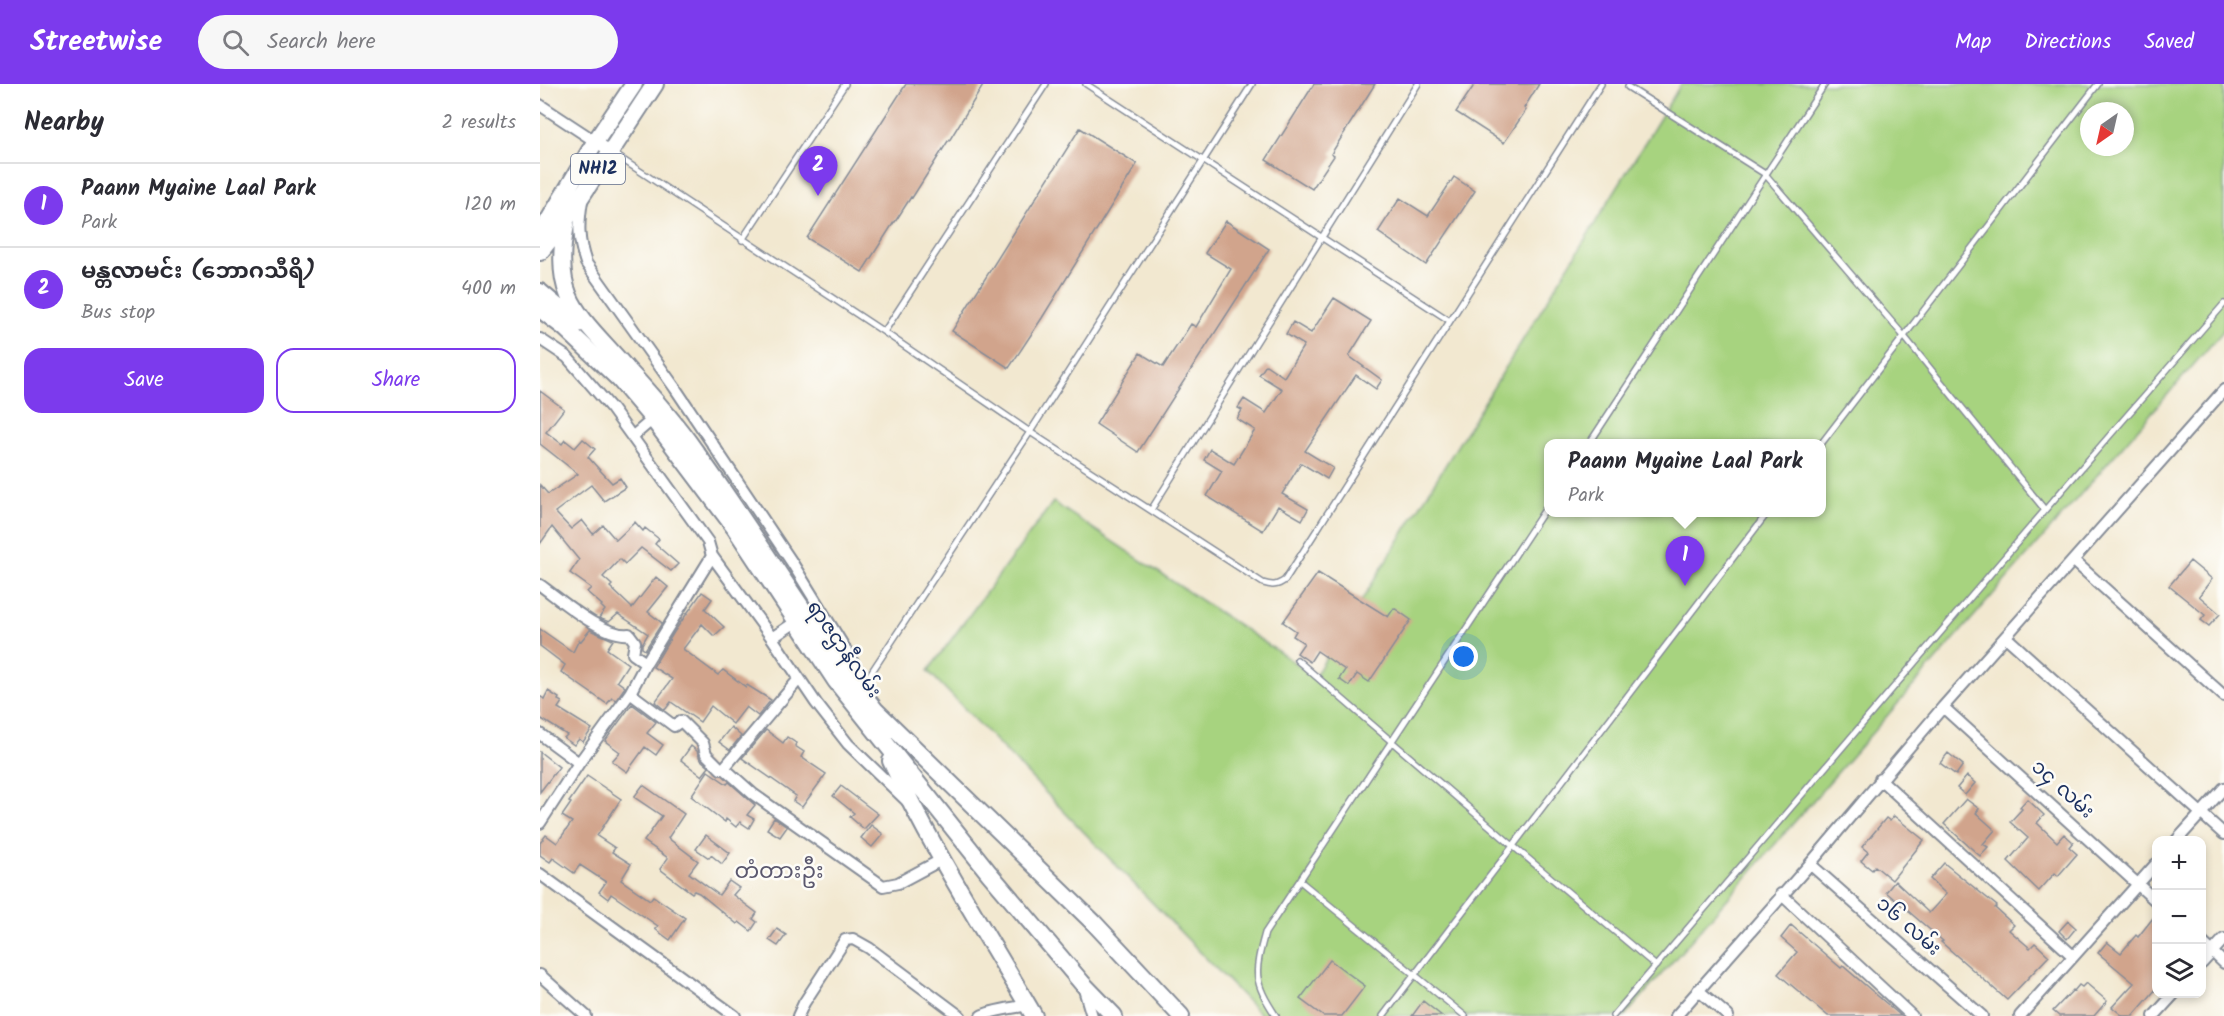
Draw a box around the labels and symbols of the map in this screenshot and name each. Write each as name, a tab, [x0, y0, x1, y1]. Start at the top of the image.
north arrow	[2080, 102, 2134, 156]
pin: 2	[798, 147, 838, 196]
road number: NH12	[571, 154, 625, 184]
pin: 1	[1666, 536, 1704, 586]
street label: ရာဇဌာနီလမ်း	[797, 594, 889, 706]
your location	[1449, 642, 1478, 671]
street label: ၁၄ လမ်း	[2023, 753, 2101, 827]
district label: တံတားဦး	[734, 855, 824, 890]
street label: ၁၆ လမ်း	[1868, 889, 1948, 965]

